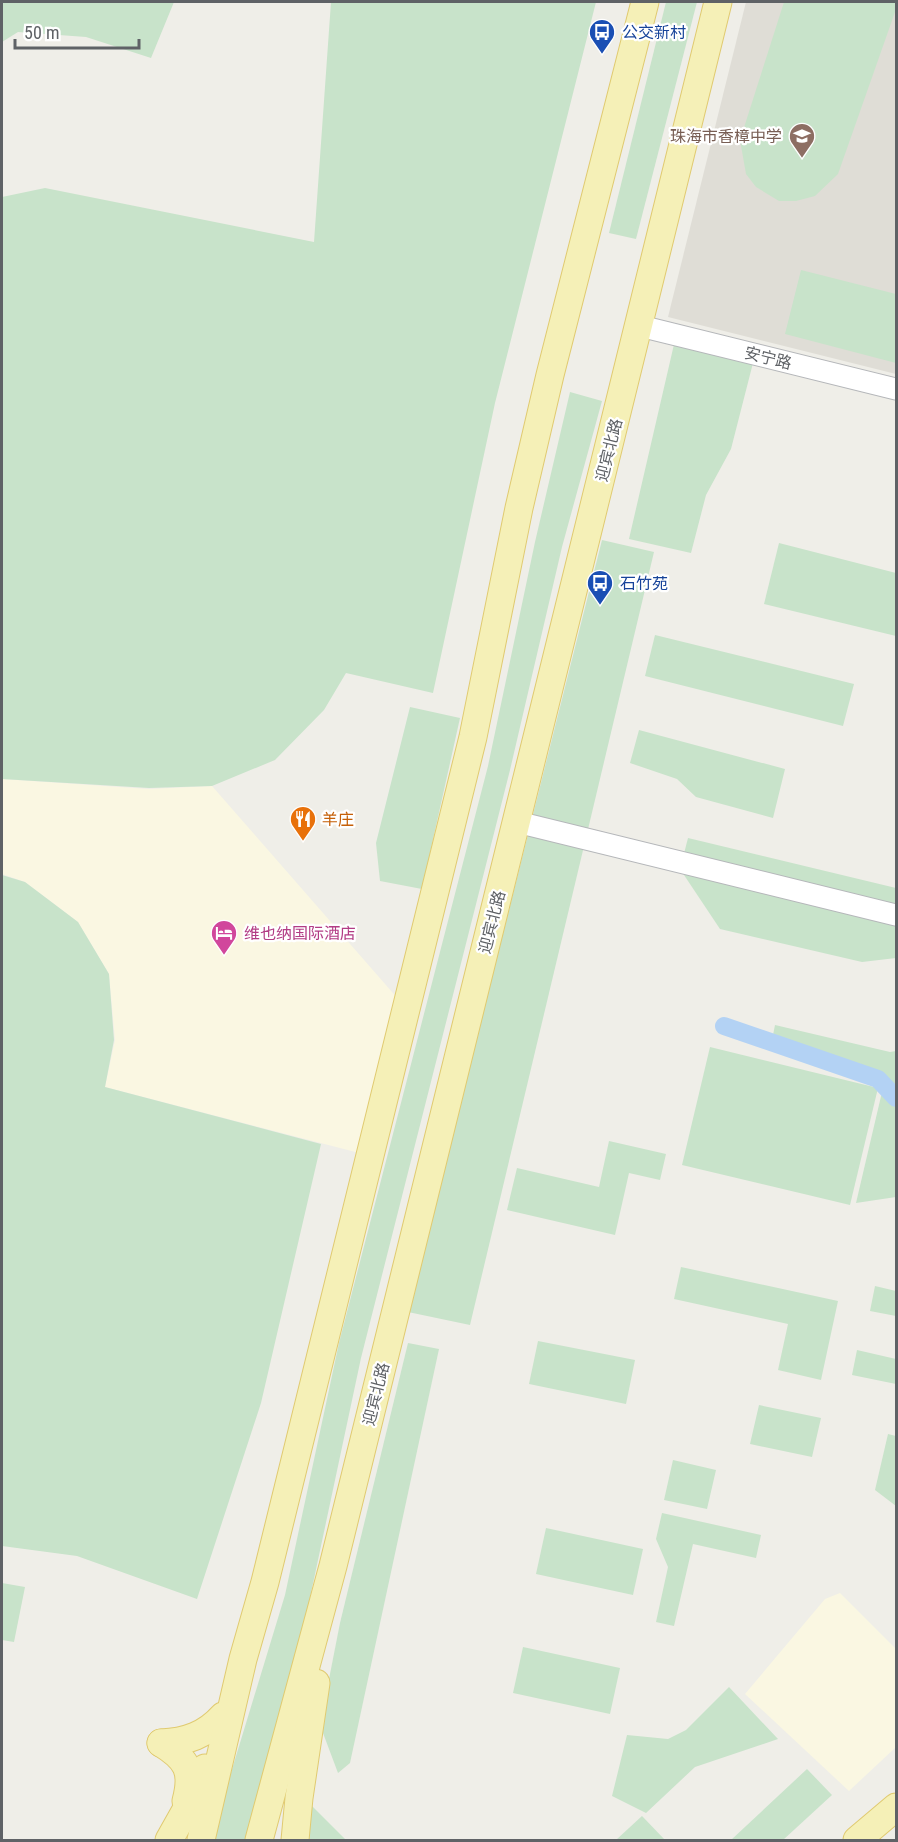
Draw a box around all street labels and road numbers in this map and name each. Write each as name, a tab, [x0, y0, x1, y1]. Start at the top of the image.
street label: 安宁路	[742, 343, 794, 373]
street label: 迎宾北路	[592, 417, 626, 483]
street label: 迎宾北路	[475, 889, 509, 955]
street label: 迎宾北路	[359, 1361, 393, 1427]

